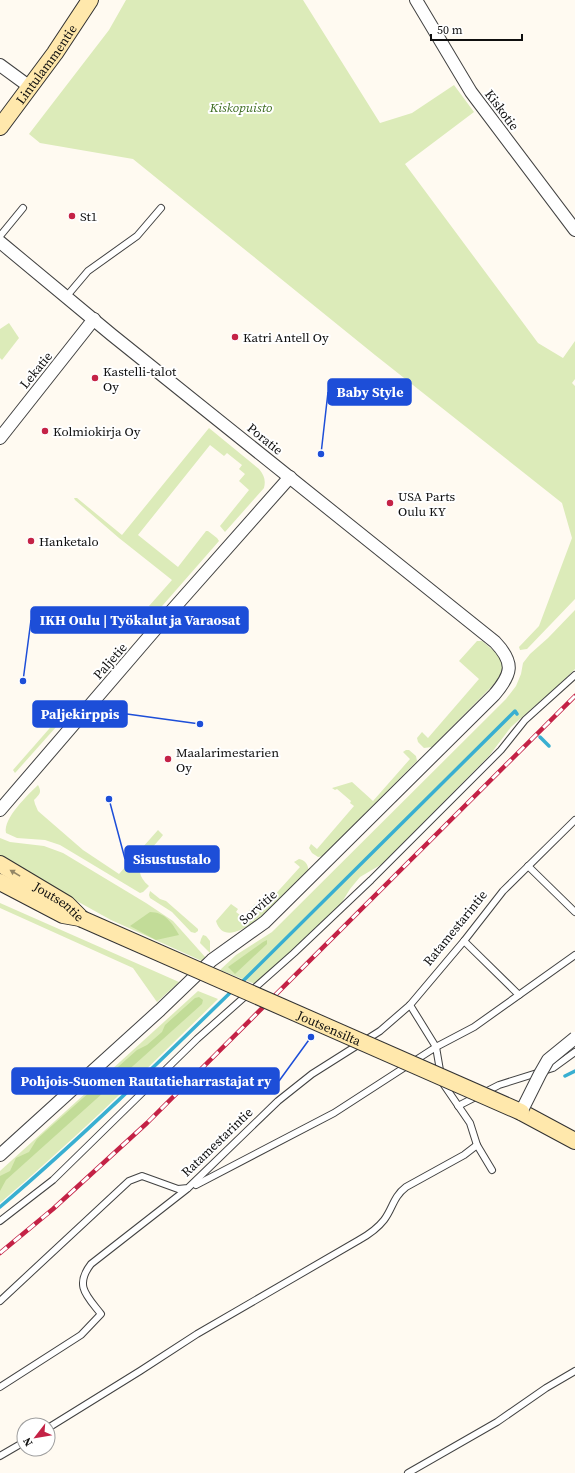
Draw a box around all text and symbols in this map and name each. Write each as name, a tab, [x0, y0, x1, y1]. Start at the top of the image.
scale bar	[431, 16, 522, 42]
street label: Lintulammentie	[12, 21, 80, 107]
text: 50 m	[437, 22, 463, 38]
street label: Kiskotie	[481, 86, 523, 134]
park label: Kiskopuisto	[209, 99, 272, 116]
place label: St1	[80, 208, 97, 225]
marker: St1	[67, 211, 77, 221]
place label: Katri Antell Oy	[243, 329, 329, 346]
marker: Katri Antell Oy	[230, 332, 240, 342]
street label: Lekatie	[16, 348, 56, 392]
place label: Kastelli-talot Oy	[103, 363, 177, 395]
marker: Kastelli-talot Oy	[90, 373, 100, 383]
callout: Baby Style	[328, 379, 411, 405]
text: Baby Style	[337, 382, 403, 402]
street label: Poratie	[244, 419, 287, 459]
place label: Kolmiokirja Oy	[53, 423, 141, 440]
marker: Kolmiokirja Oy	[40, 426, 50, 436]
place label: USA Parts Oulu KY	[398, 488, 455, 520]
marker: USA Parts Oulu KY	[385, 498, 395, 508]
place label: Hanketalo	[39, 533, 99, 550]
marker: Hanketalo	[26, 536, 36, 546]
callout: IKH Oulu | Työkalut ja Varaosat	[31, 607, 248, 633]
text: IKH Oulu | Työkalut ja Varaosat	[40, 610, 241, 630]
street label: Paljetie	[89, 639, 131, 683]
callout: Paljekirppis	[33, 701, 127, 727]
text: Paljekirppis	[41, 704, 120, 724]
place label: Maalarimestarien Oy	[176, 744, 279, 776]
marker: Maalarimestarien Oy	[163, 754, 173, 764]
callout: Sisustustalo	[125, 846, 219, 872]
text: Sisustustalo	[133, 849, 211, 869]
one-way arrow	[9, 870, 21, 877]
street label: Joutsentie	[30, 877, 88, 925]
street label: Sorvitie	[236, 886, 281, 928]
street label: Ratamestarintie	[419, 886, 491, 969]
street label: Joutsensilta	[294, 1006, 364, 1049]
callout: Pohjois-Suomen Rautatieharrastajat ry	[12, 1068, 279, 1094]
text: Pohjois-Suomen Rautatieharrastajat ry	[21, 1071, 272, 1091]
street label: Ratamestarintie	[178, 1103, 256, 1180]
north arrow	[16, 1417, 56, 1457]
text: N	[19, 1435, 36, 1449]

